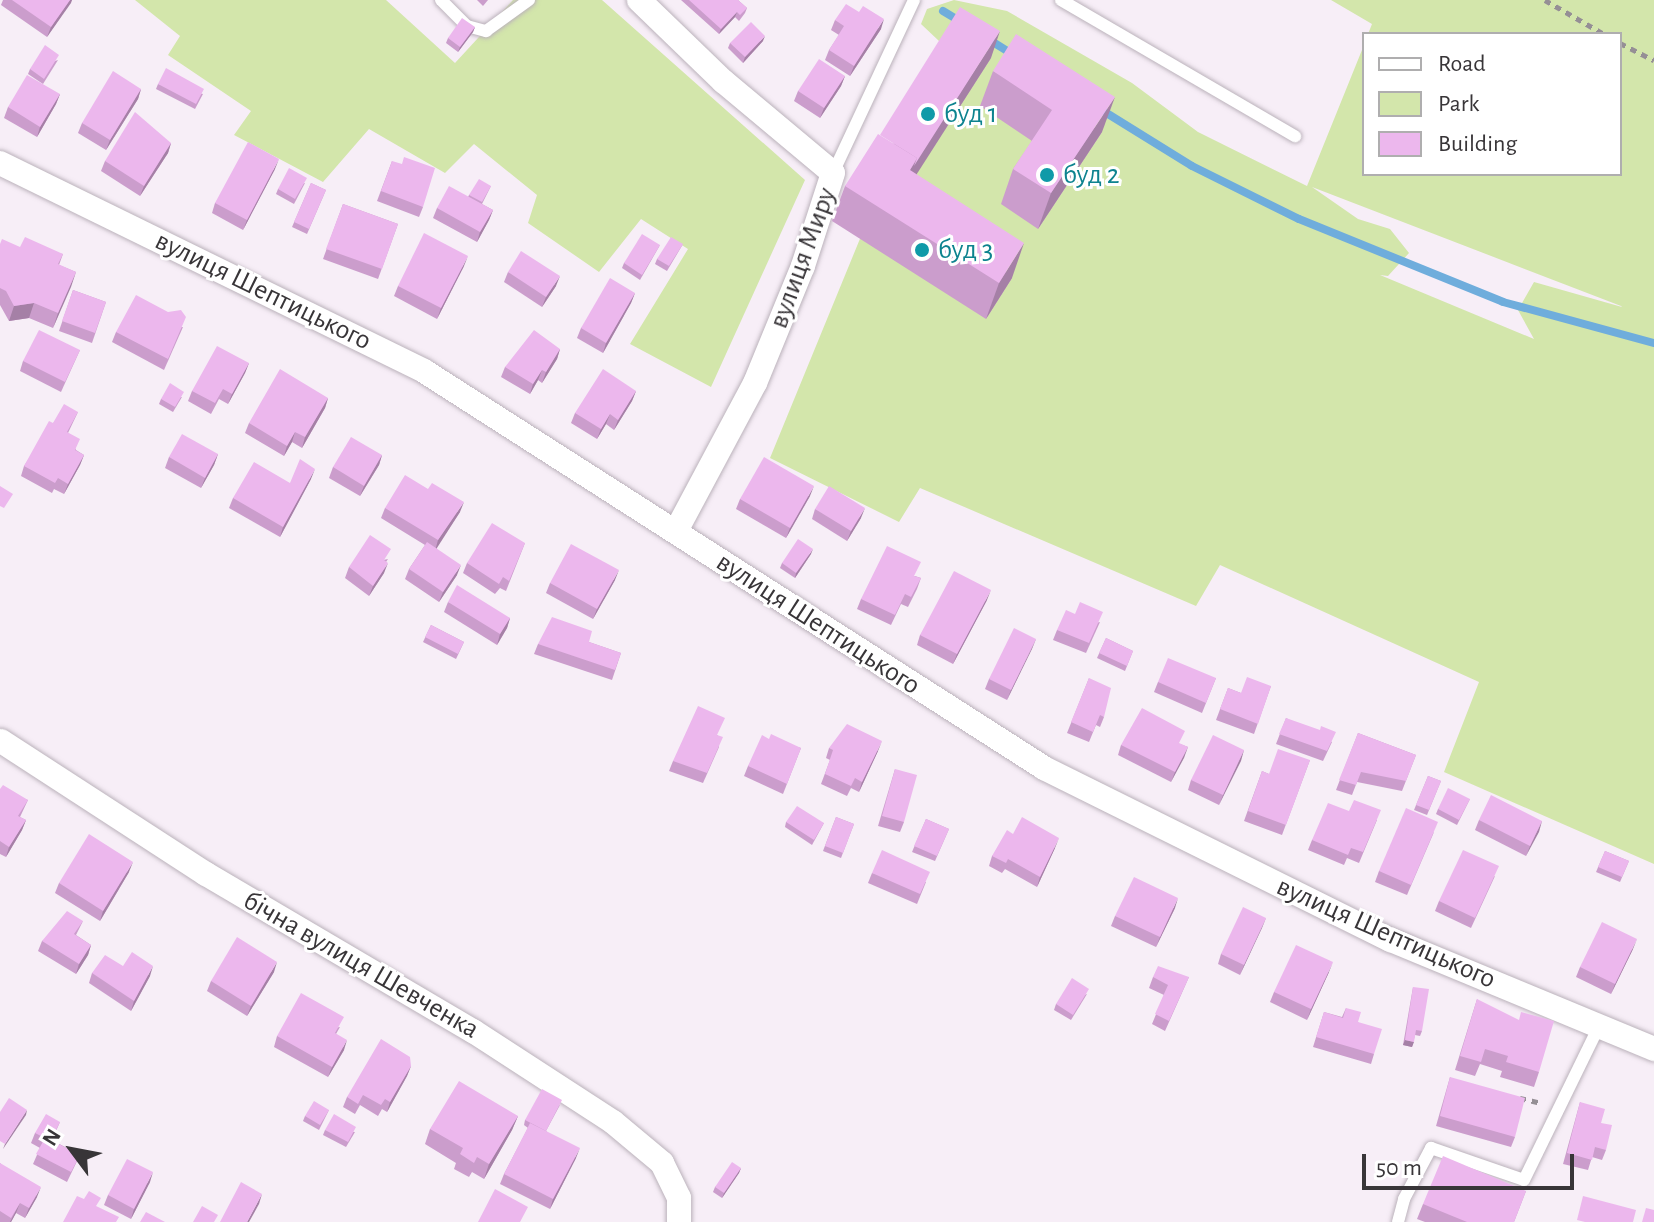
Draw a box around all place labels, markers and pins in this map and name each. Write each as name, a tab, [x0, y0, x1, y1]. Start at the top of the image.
place label: буд 1	[944, 97, 997, 131]
marker: буд 1	[919, 105, 937, 123]
place label: буд 2	[1063, 158, 1119, 192]
marker: буд 2	[1038, 166, 1056, 184]
place label: буд 3	[938, 233, 993, 267]
marker: буд 3	[913, 241, 931, 259]

